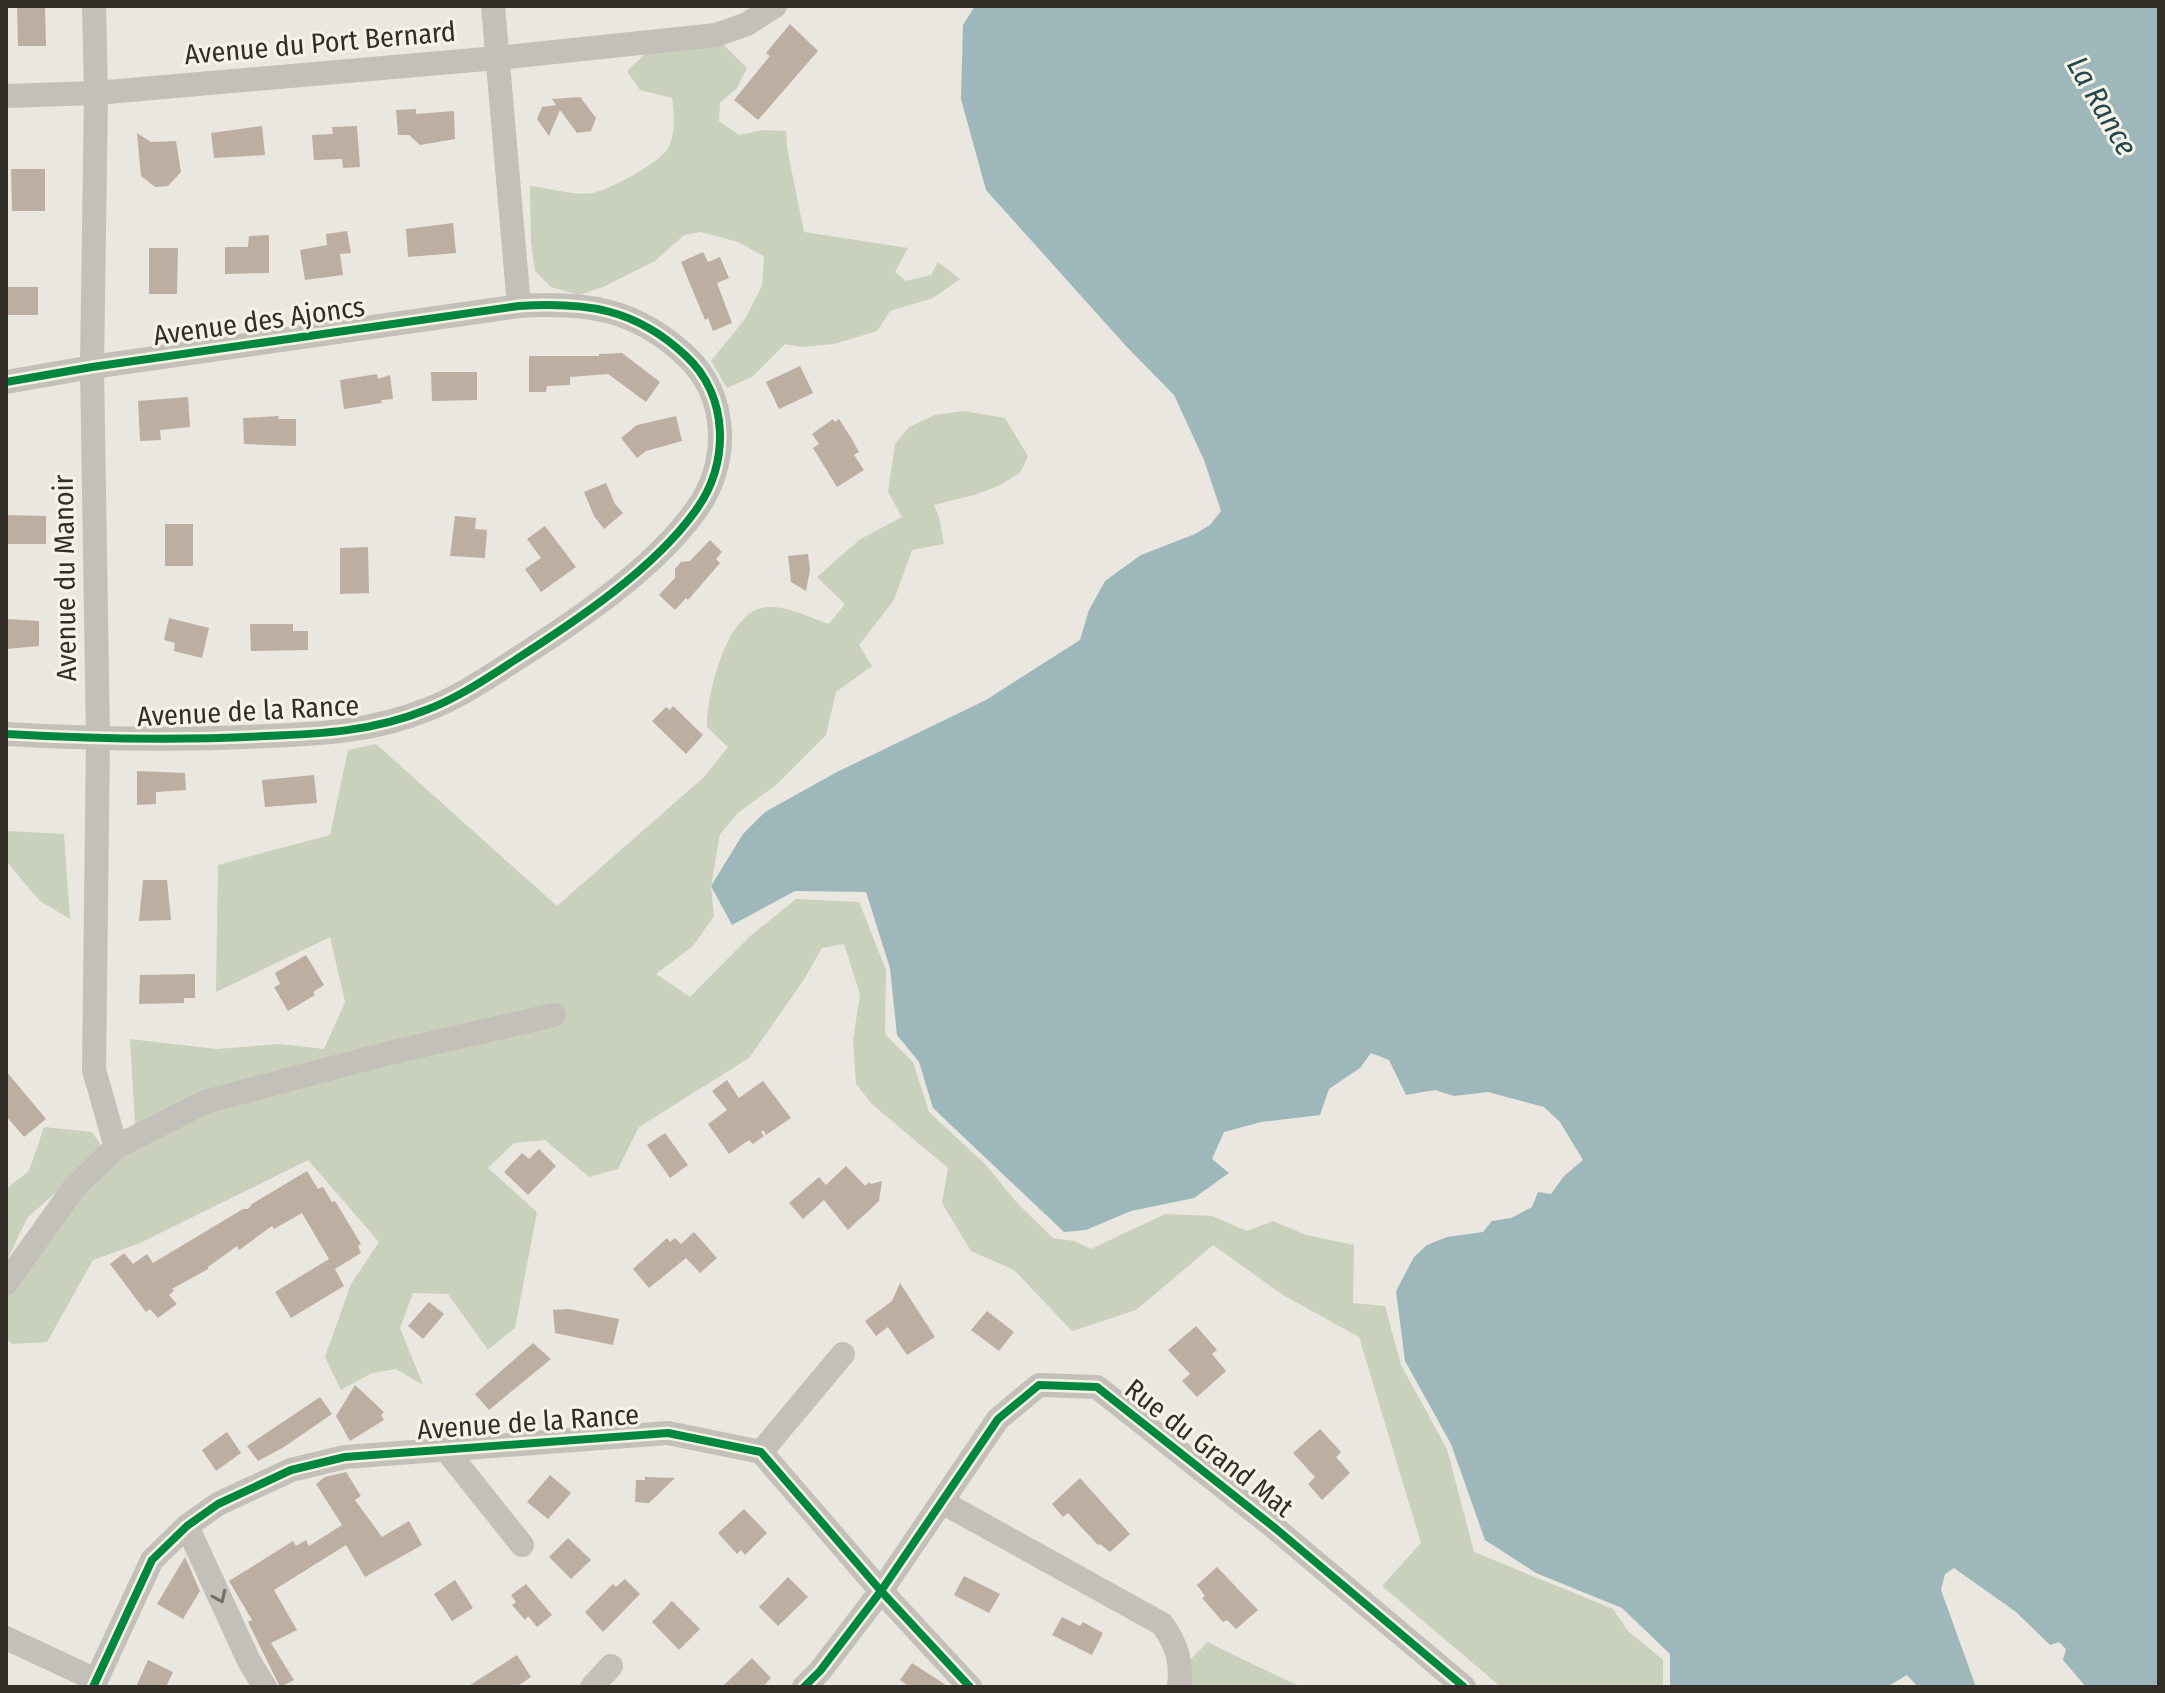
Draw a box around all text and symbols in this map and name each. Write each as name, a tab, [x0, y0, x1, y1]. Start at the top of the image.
street label: Avenue du Port Bernard	[183, 15, 457, 71]
water label: La Rance	[2059, 50, 2145, 162]
street label: Avenue des Ajoncs	[151, 290, 367, 352]
street label: Avenue du Manoir	[47, 474, 83, 682]
street label: Avenue de la Rance	[136, 689, 360, 733]
street label: Rue du Grand Mat	[1118, 1372, 1300, 1524]
street label: Avenue de la Rance	[416, 1398, 640, 1446]
one-way arrow	[210, 1589, 226, 1603]

